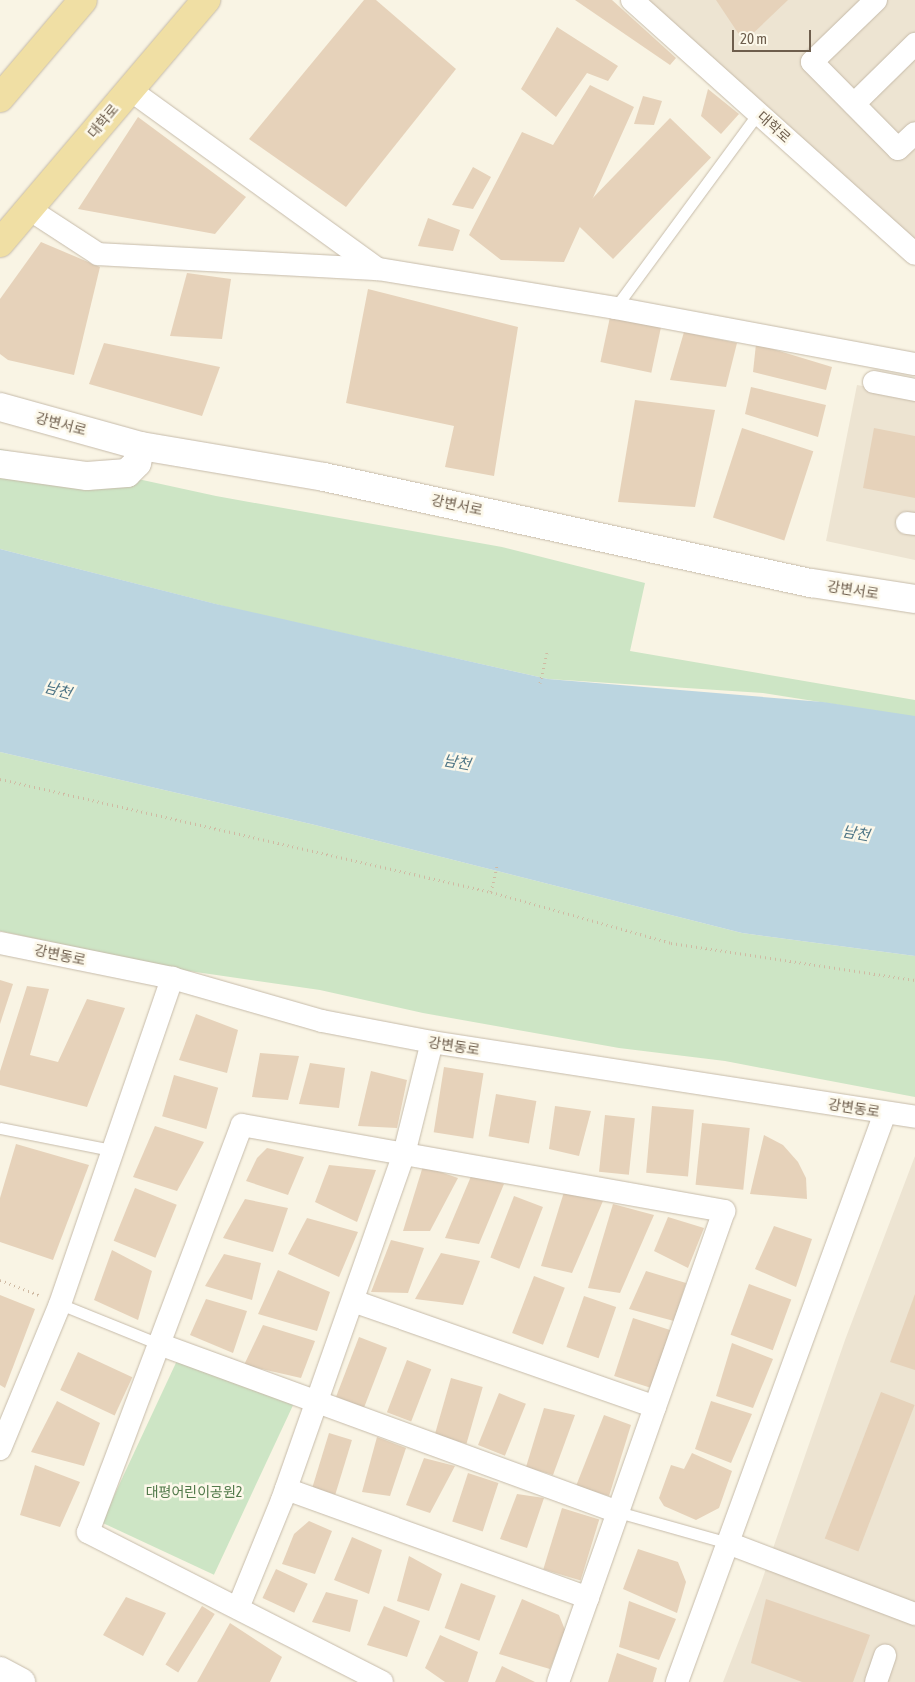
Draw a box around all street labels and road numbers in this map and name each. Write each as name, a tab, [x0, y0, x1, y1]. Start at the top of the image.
street label: 대학로	[84, 101, 122, 141]
street label: 대학로	[754, 108, 794, 146]
street label: 강변서로	[34, 409, 88, 439]
street label: 강변서로	[430, 491, 484, 519]
street label: 강변서로	[826, 578, 880, 602]
street label: 강변동로	[33, 941, 87, 969]
street label: 강변동로	[427, 1034, 481, 1058]
street label: 강변동로	[827, 1096, 881, 1120]

